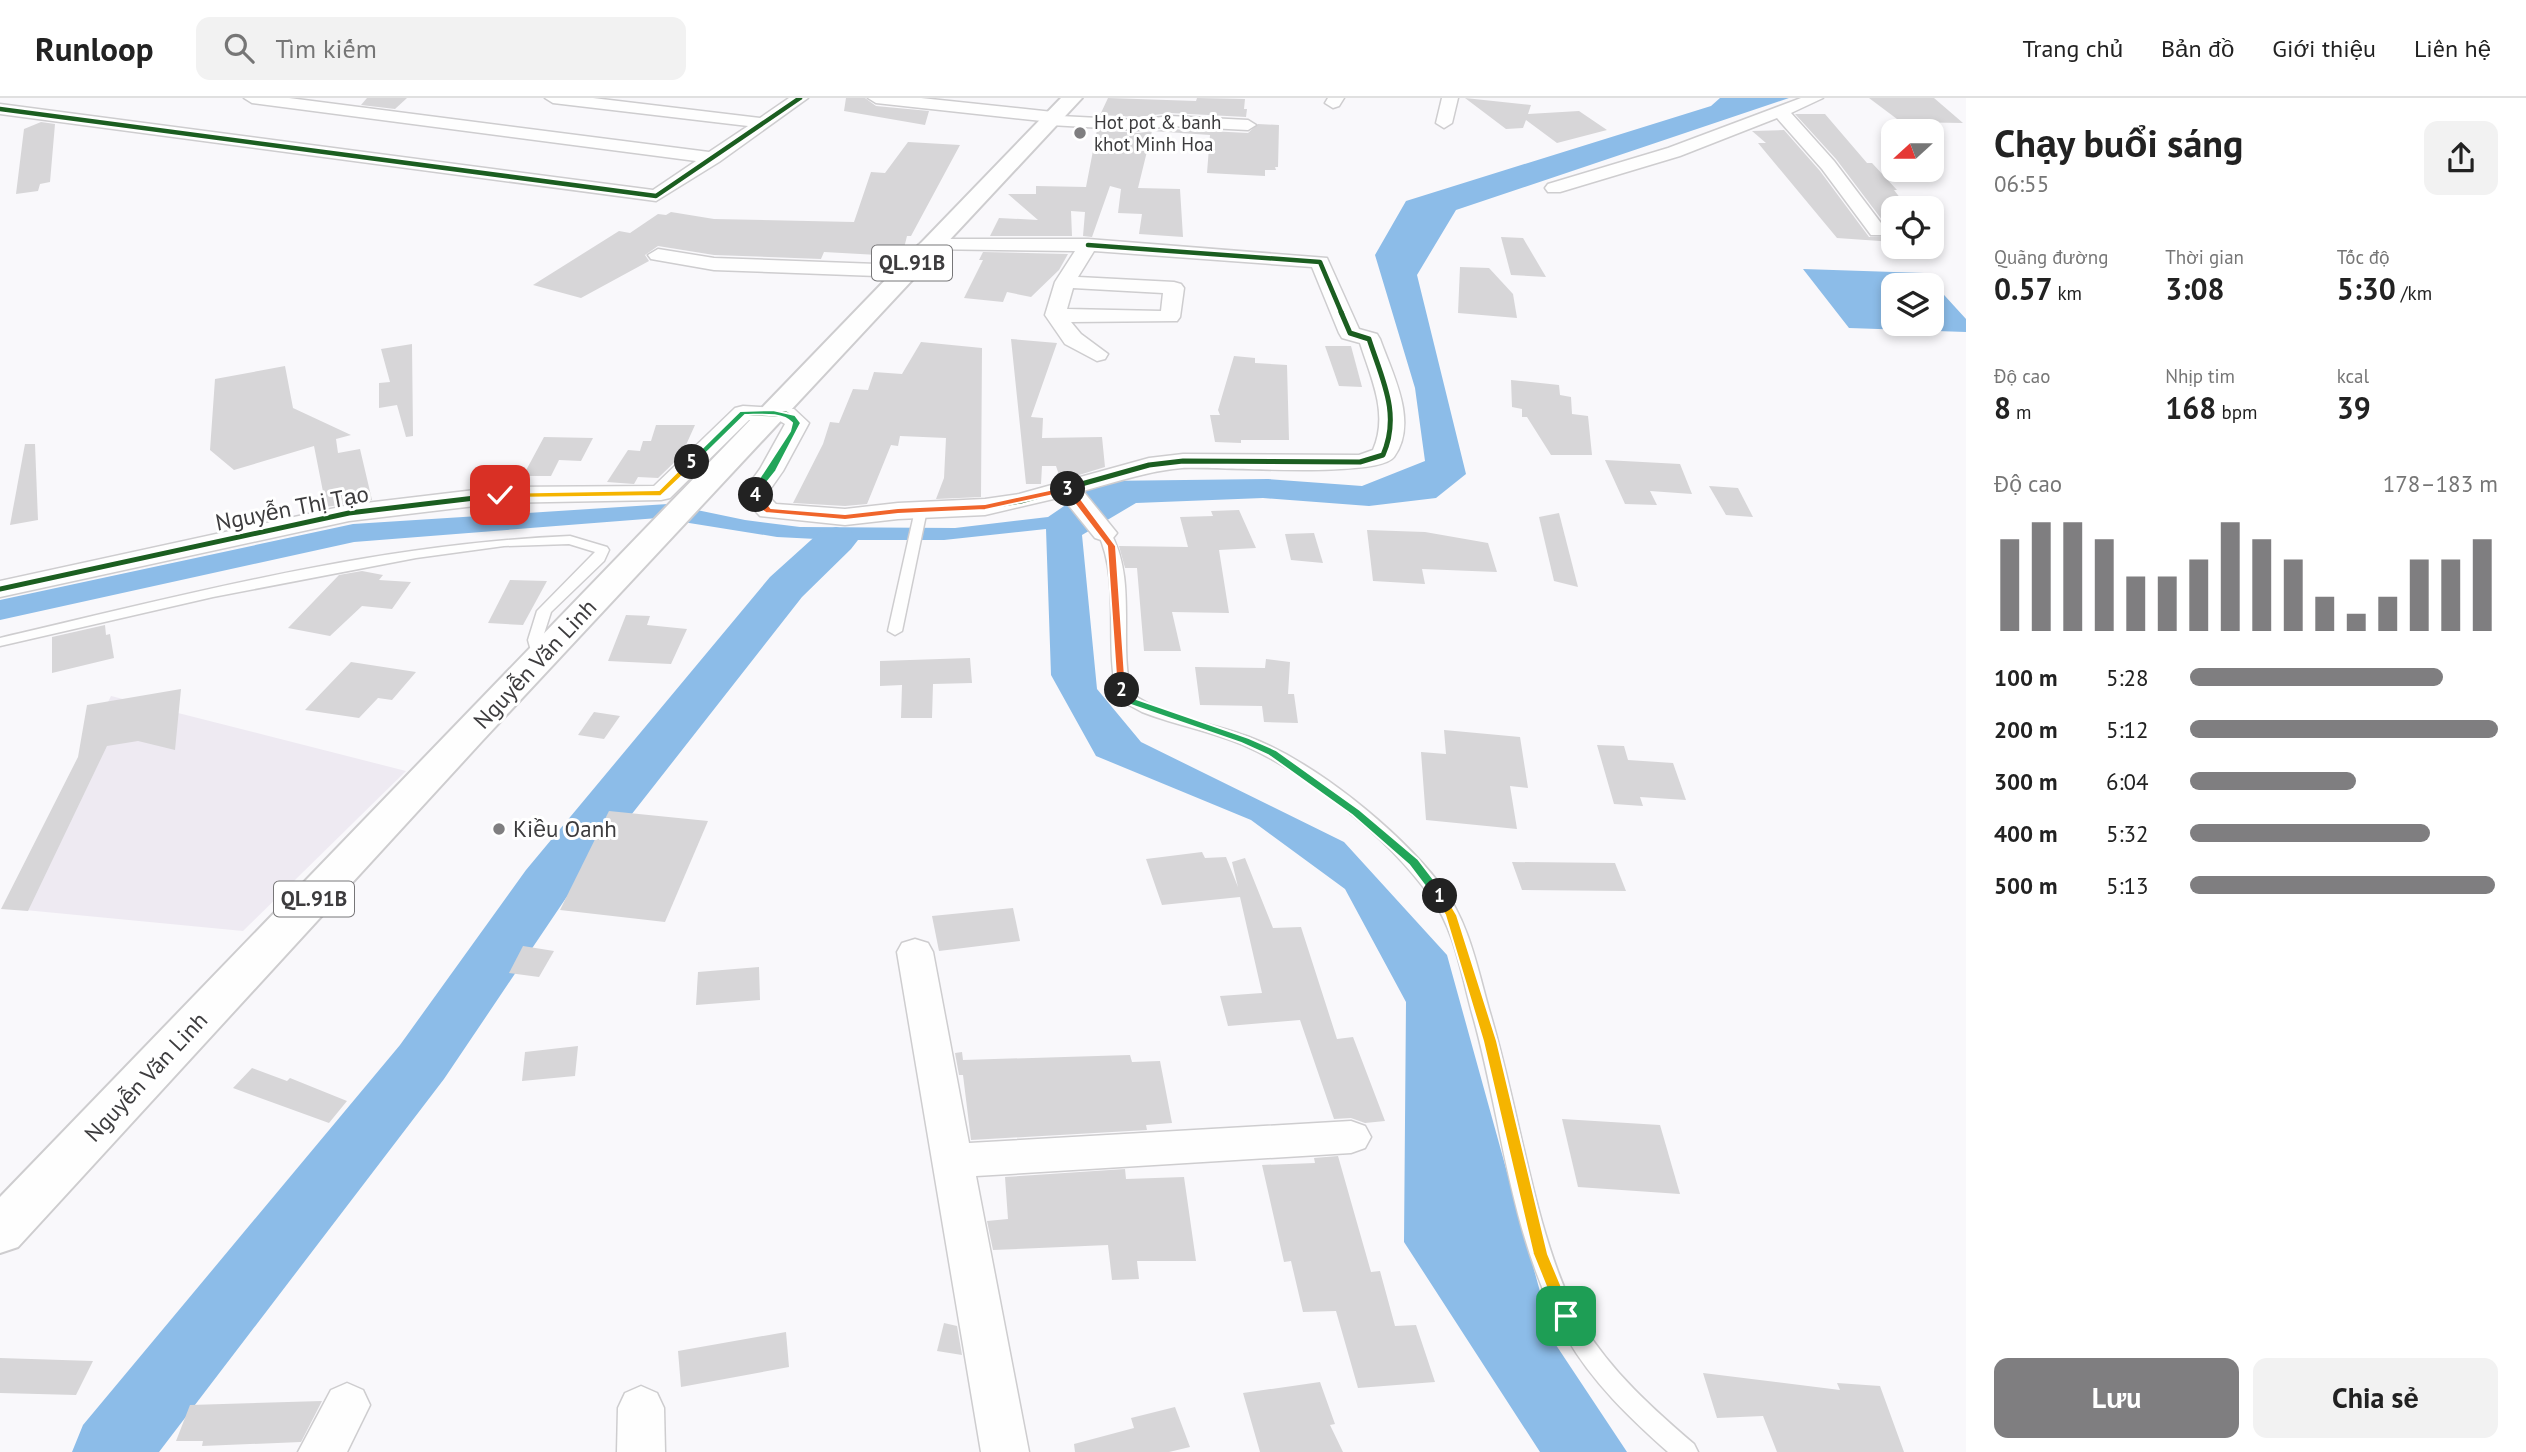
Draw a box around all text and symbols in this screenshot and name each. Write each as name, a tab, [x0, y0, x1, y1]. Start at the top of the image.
search box	[196, 17, 686, 80]
text: Runloop	[35, 27, 154, 70]
icon: search	[220, 29, 258, 67]
text: Tìm kiếm	[276, 32, 377, 65]
text: Trang chủ	[2022, 33, 2123, 64]
text: Bản đồ	[2161, 33, 2234, 64]
text: Giới thiệu	[2272, 33, 2376, 64]
text: Liên hệ	[2414, 33, 2491, 64]
place label: Hot pot & banh khot Minh Hoa	[1094, 110, 1221, 156]
text: Chạy buổi sáng	[1994, 118, 2243, 167]
north arrow	[1881, 119, 1944, 182]
map controls	[1881, 119, 1944, 336]
button: share	[2424, 121, 2498, 195]
marker: Hot pot & banh khot Minh Hoa	[1072, 125, 1088, 141]
text: 06:55	[1994, 169, 2049, 198]
button: locate	[1881, 196, 1944, 259]
text: Quãng đường	[1994, 245, 2108, 269]
text: Thời gian	[2165, 245, 2244, 269]
text: Tốc độ	[2337, 245, 2389, 269]
road number: QL.91B	[872, 246, 952, 280]
text: 0.57	[1994, 269, 2052, 308]
text: 3:08	[2165, 269, 2224, 308]
text: 5:30	[2337, 269, 2396, 308]
button: layers	[1881, 273, 1944, 336]
text: km	[2052, 281, 2082, 305]
text: /km	[2396, 281, 2432, 305]
text: Độ cao	[1994, 364, 2050, 388]
text: Nhịp tim	[2165, 364, 2235, 388]
text: kcal	[2337, 364, 2369, 388]
text: 8	[1994, 388, 2011, 427]
text: 168	[2165, 388, 2216, 427]
text: 39	[2337, 388, 2371, 427]
text: m	[2011, 400, 2032, 424]
text: bpm	[2216, 400, 2257, 424]
pin: 5	[674, 444, 710, 480]
text: 5	[686, 449, 697, 473]
pin	[470, 465, 530, 525]
text: Độ cao	[1994, 469, 2062, 498]
text: 178–183 m	[2383, 469, 2498, 498]
pin: 3	[1050, 472, 1086, 506]
icon: check	[481, 476, 519, 514]
text: 3	[1062, 476, 1073, 500]
street label: Nguyễn Thị Tạo	[213, 478, 371, 537]
pin: 4	[738, 478, 774, 512]
text: 4	[750, 482, 761, 506]
street label: Nguyễn Văn Linh	[467, 593, 602, 735]
text: 100 m	[1994, 663, 2057, 692]
text: 5:28	[2106, 663, 2149, 692]
pin: 2	[1104, 672, 1140, 708]
text: 2	[1116, 677, 1127, 701]
text: 200 m	[1994, 715, 2057, 744]
text: 5:12	[2106, 715, 2149, 744]
text: 300 m	[1994, 767, 2057, 796]
text: 6:04	[2106, 767, 2149, 796]
place label: Kiều Oanh	[513, 814, 617, 843]
text: 400 m	[1994, 819, 2057, 848]
text: 5:32	[2106, 819, 2149, 848]
marker: Kiều Oanh	[491, 821, 507, 837]
text: 500 m	[1994, 871, 2057, 900]
text: 5:13	[2106, 871, 2149, 900]
pin: 1	[1422, 878, 1458, 914]
road number: QL.91B	[274, 882, 354, 916]
text: 1	[1434, 883, 1445, 907]
street label: Nguyễn Văn Linh	[78, 1006, 213, 1148]
pin	[1536, 1286, 1596, 1346]
icon: arrive	[1547, 1297, 1585, 1335]
button: Lưu	[1994, 1358, 2239, 1438]
button: Chia sẻ	[2253, 1358, 2498, 1438]

